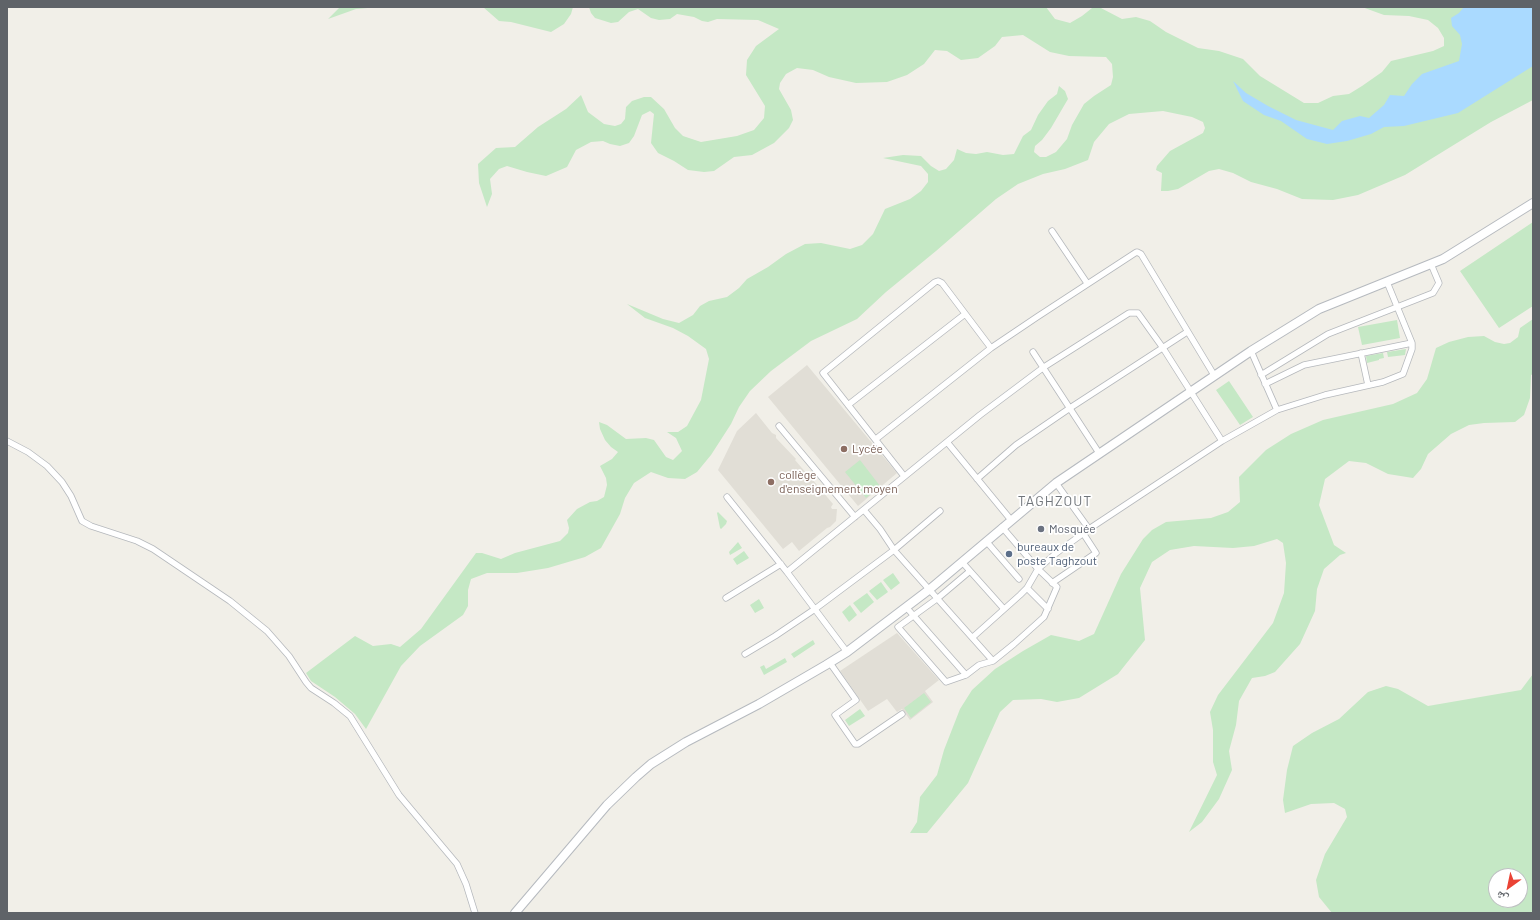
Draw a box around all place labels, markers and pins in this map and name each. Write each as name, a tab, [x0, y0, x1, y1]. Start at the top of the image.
place label: Lycée	[852, 442, 883, 456]
marker: Lycée	[839, 444, 849, 454]
place label: collège d'enseignement moyen	[779, 468, 898, 496]
marker: collège d'enseignement moyen	[766, 477, 776, 487]
place label: Mosquée	[1049, 522, 1096, 536]
marker: Mosquée	[1036, 524, 1046, 534]
place label: bureaux de poste Taghzout	[1017, 540, 1097, 568]
marker: bureaux de poste Taghzout	[1004, 549, 1014, 559]

